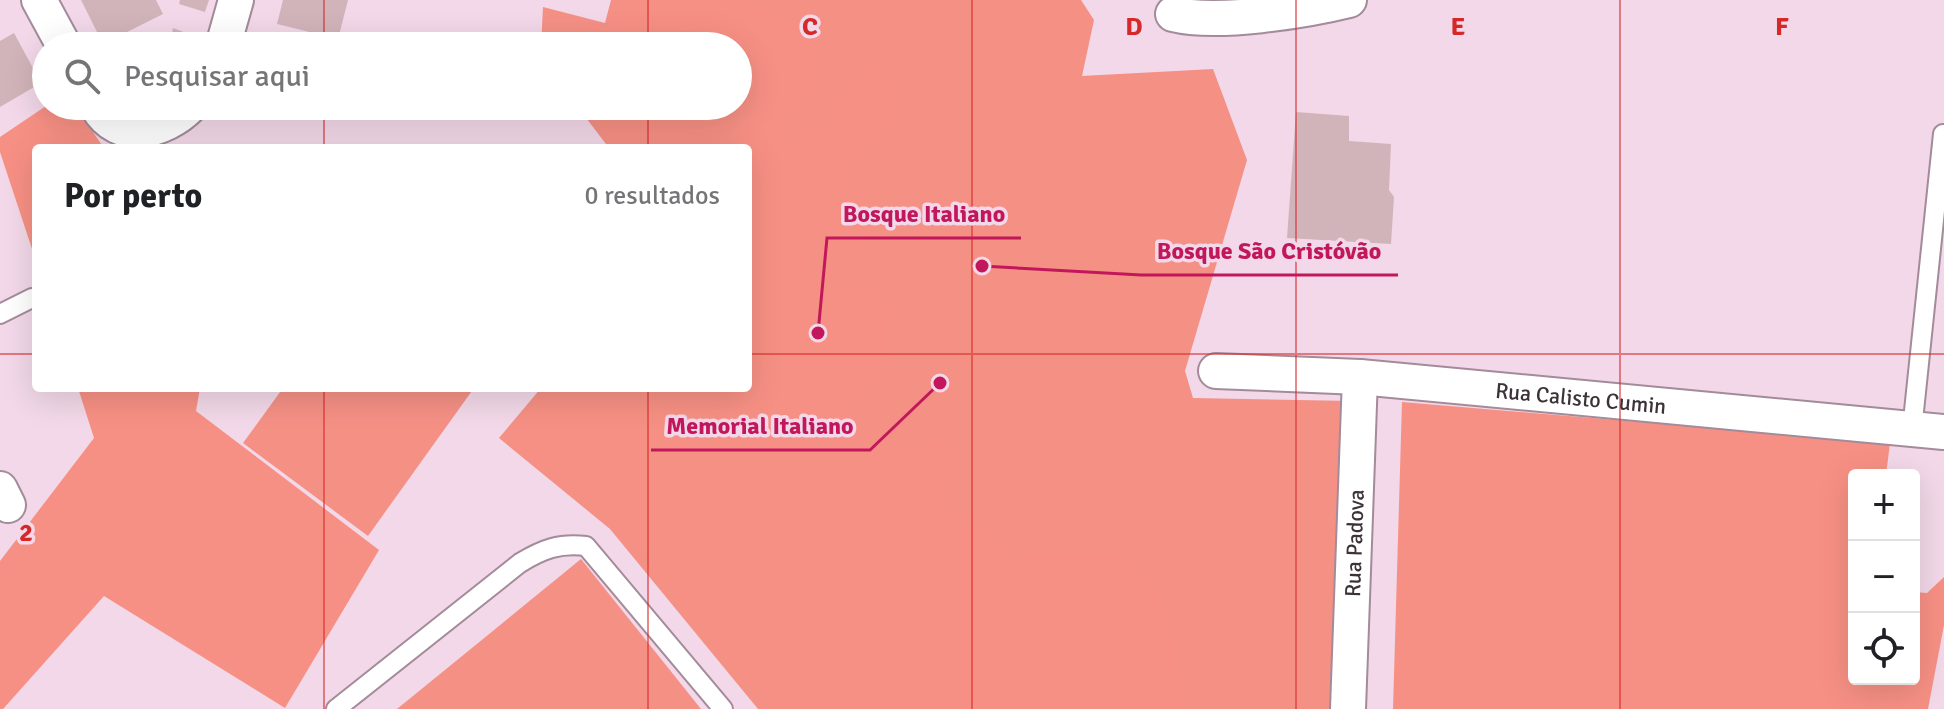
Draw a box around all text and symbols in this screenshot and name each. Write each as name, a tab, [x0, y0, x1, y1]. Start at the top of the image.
text: C	[802, 11, 818, 43]
text: D	[1125, 11, 1143, 43]
text: E	[1451, 11, 1465, 43]
text: F	[1775, 11, 1789, 43]
search box	[32, 32, 752, 120]
icon: search	[60, 54, 104, 98]
text: Pesquisar aqui	[124, 58, 310, 95]
text: Por perto	[64, 175, 202, 217]
text: 0 resultados	[584, 180, 720, 212]
callout: Bosque Italiano	[827, 190, 1021, 238]
text: Bosque Italiano	[843, 199, 1005, 229]
callout: Bosque São Cristóvão	[1141, 227, 1398, 275]
text: Bosque São Cristóvão	[1157, 236, 1381, 266]
street label: Rua Calisto Cumin	[1494, 377, 1668, 420]
callout: Memorial Italiano	[651, 402, 870, 450]
text: Memorial Italiano	[666, 411, 854, 441]
map controls	[1848, 469, 1920, 685]
button: +	[1848, 469, 1920, 541]
street label: Rua Padova	[1339, 489, 1370, 598]
text: 2	[19, 517, 33, 549]
button: −	[1848, 541, 1920, 613]
button: locate	[1848, 613, 1920, 685]

